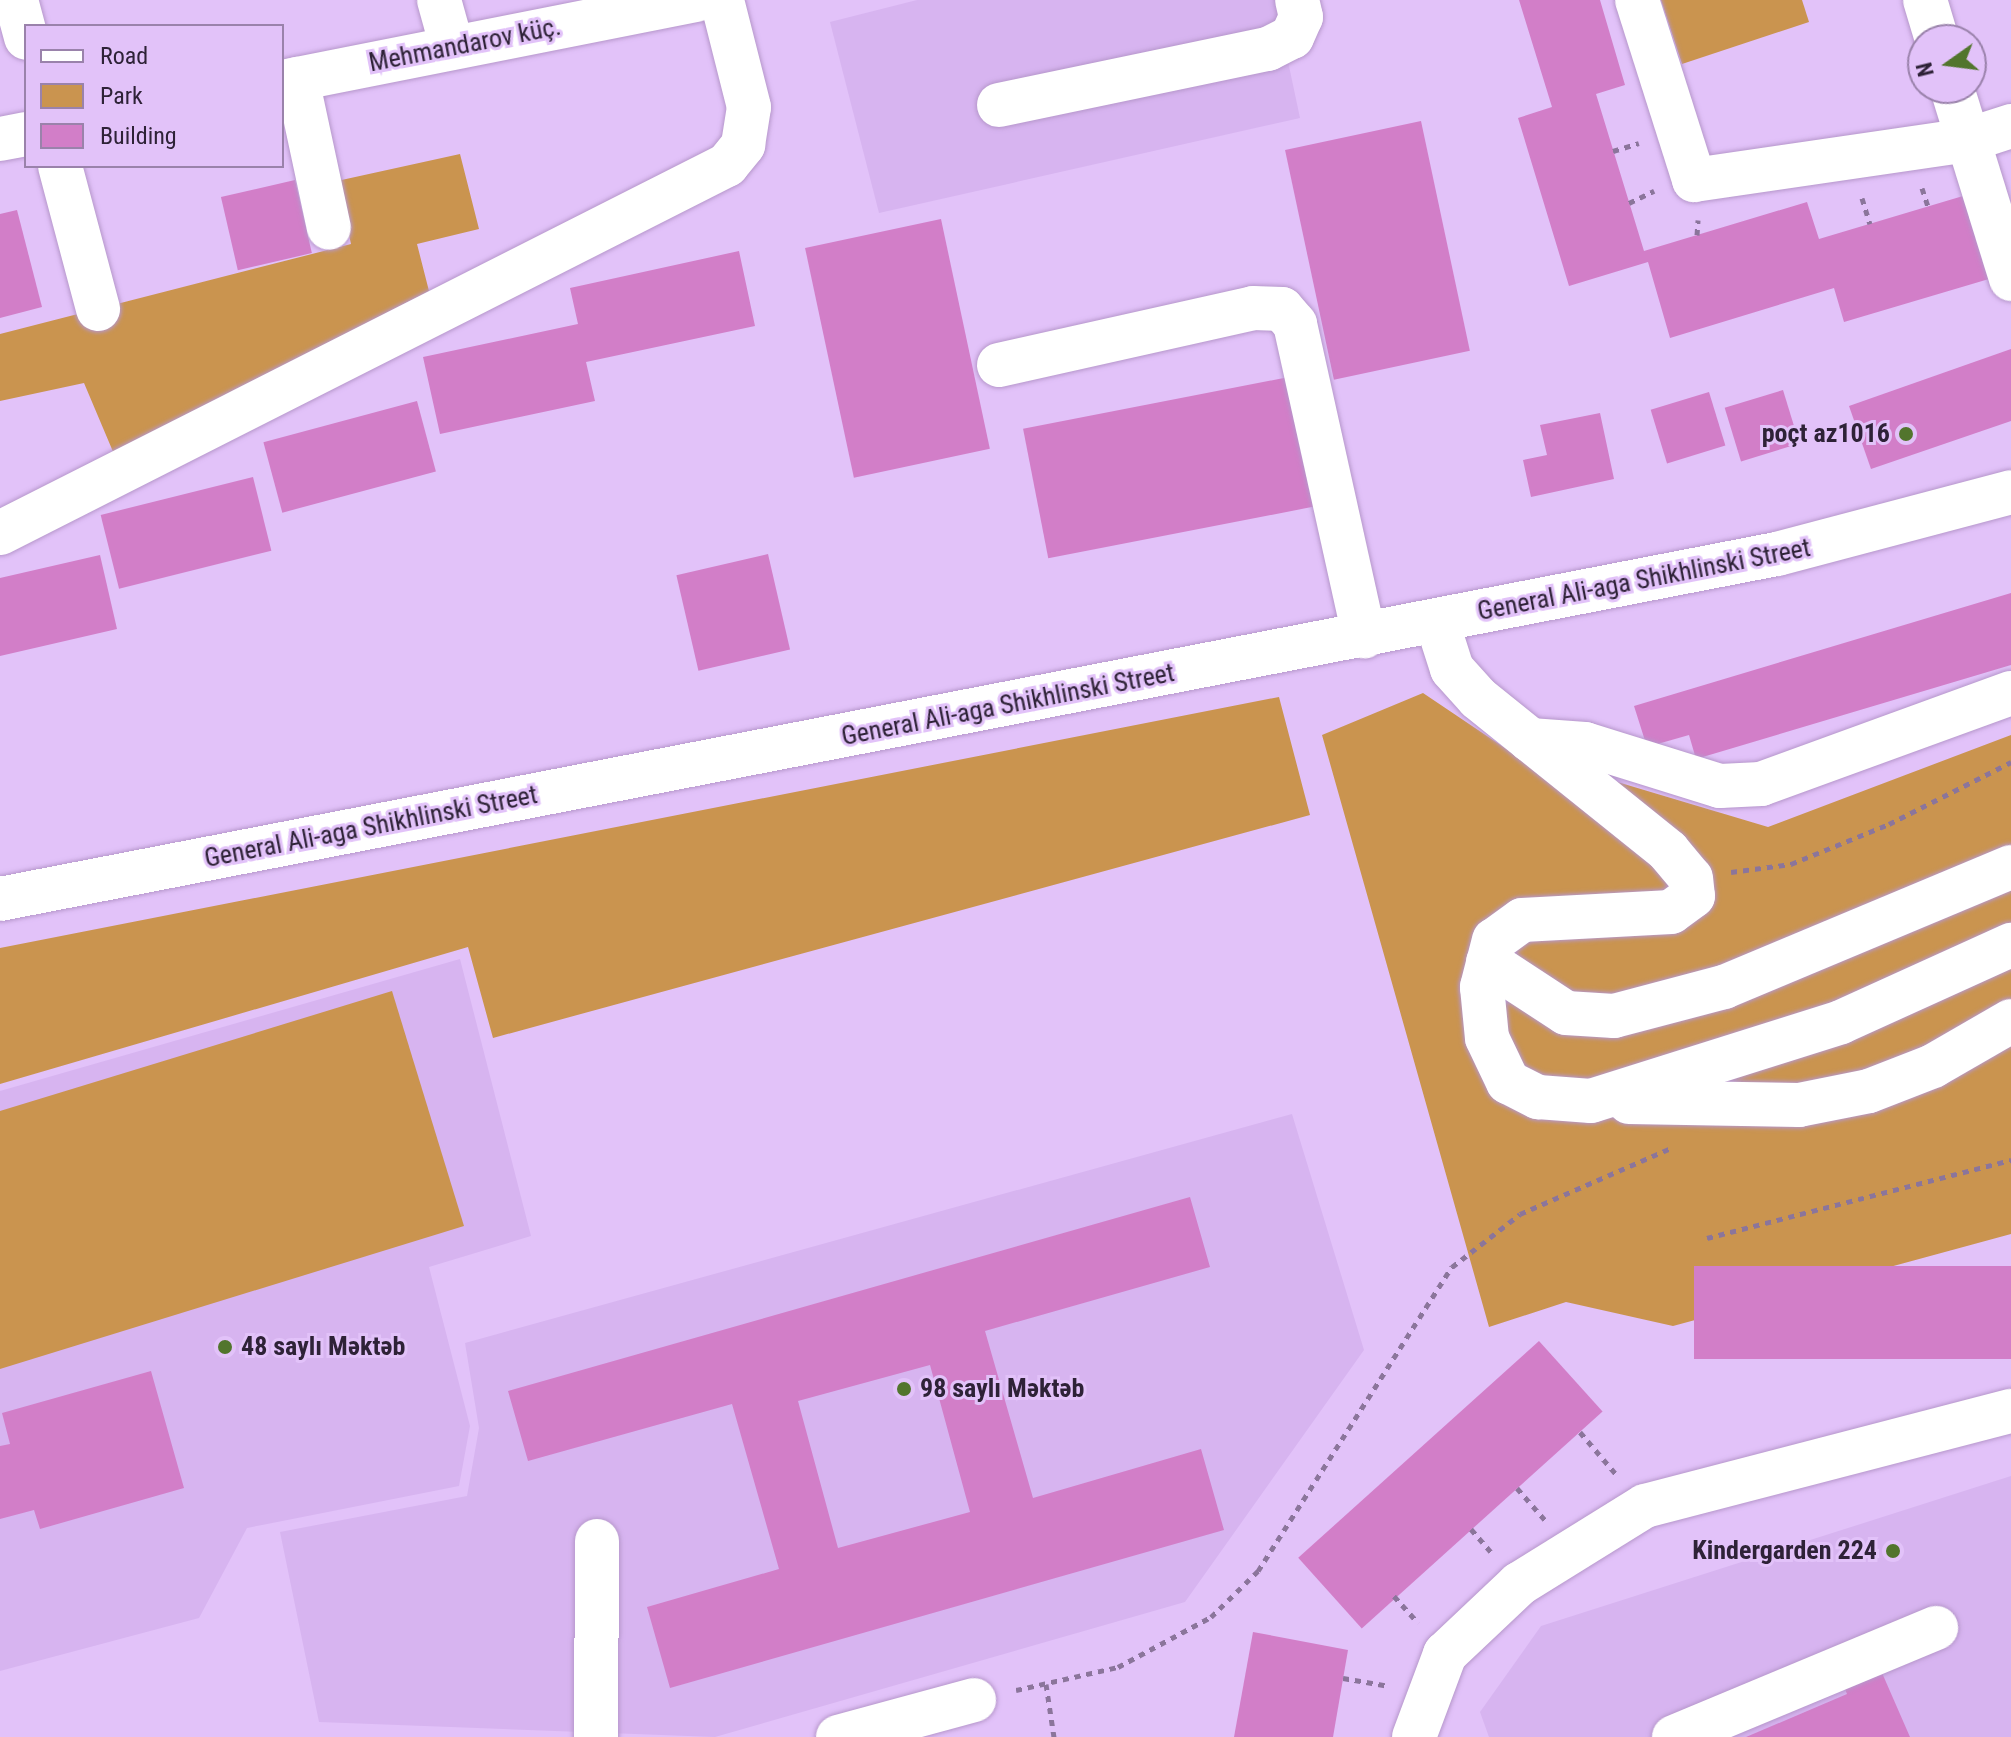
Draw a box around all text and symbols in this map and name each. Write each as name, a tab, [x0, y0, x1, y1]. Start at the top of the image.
street label: Mehmandarov küç.	[366, 11, 564, 79]
legend	[24, 24, 284, 168]
north arrow	[1907, 24, 1987, 104]
text: Road	[100, 42, 148, 70]
text: N	[1911, 60, 1939, 79]
text: Park	[100, 82, 143, 110]
text: Building	[100, 122, 177, 150]
place label: poçt az1016	[1762, 418, 1890, 450]
marker: poçt az1016	[1897, 425, 1915, 443]
street label: General Ali-aga Shikhlinski Street	[1475, 532, 1813, 628]
street label: General Ali-aga Shikhlinski Street	[839, 657, 1177, 753]
street label: General Ali-aga Shikhlinski Street	[202, 779, 540, 875]
place label: 48 saylı Məktəb	[241, 1331, 405, 1363]
marker: 48 saylı Məktəb	[216, 1338, 234, 1356]
place label: 98 saylı Məktəb	[920, 1373, 1084, 1405]
marker: 98 saylı Məktəb	[895, 1380, 913, 1398]
place label: Kindergarden 224	[1692, 1535, 1877, 1567]
marker: Kindergarden 224	[1884, 1542, 1902, 1560]

